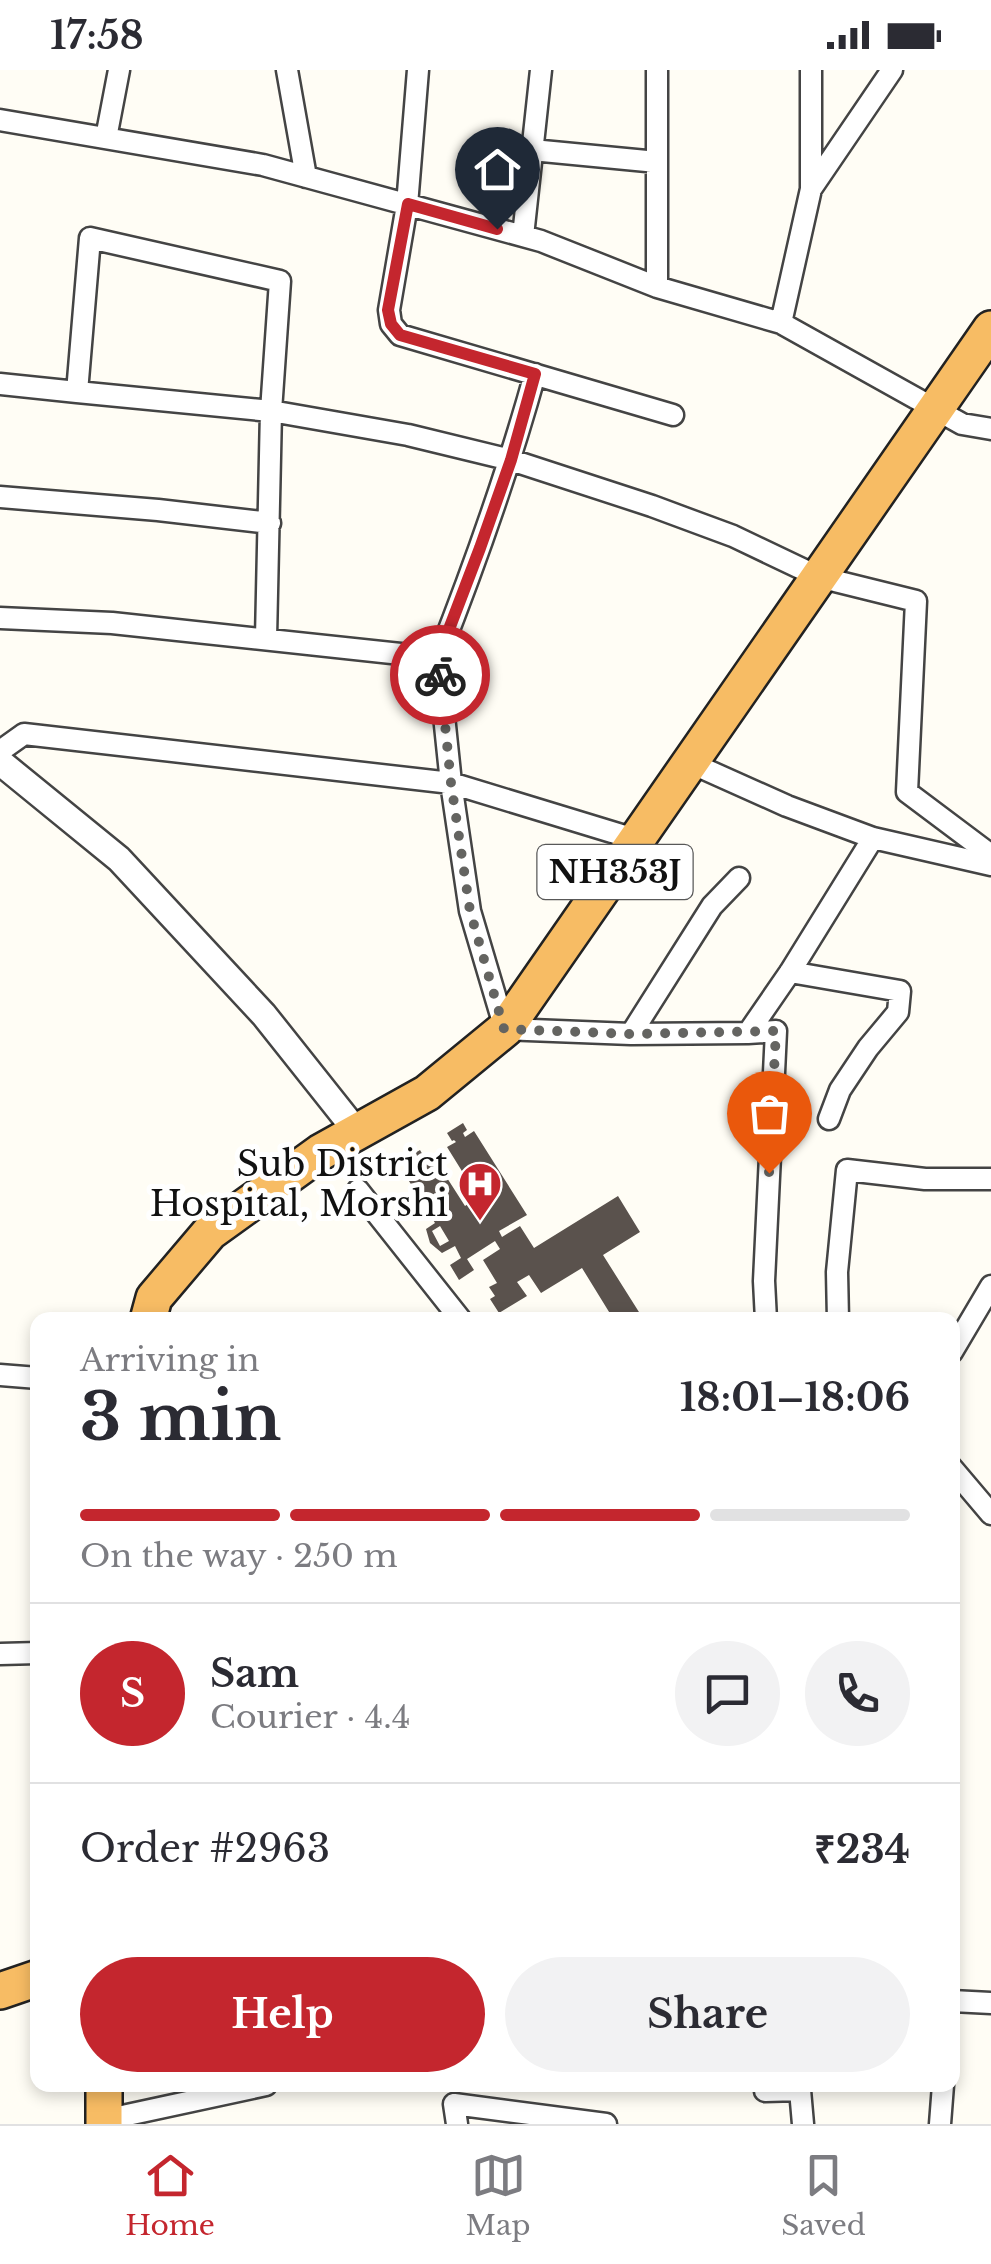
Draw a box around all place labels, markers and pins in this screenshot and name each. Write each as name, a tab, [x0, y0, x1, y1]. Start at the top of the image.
pin	[455, 127, 540, 230]
pin	[727, 1071, 812, 1174]
place label: Sub District Hospital, Morshi	[150, 1142, 448, 1225]
hospital icon: Sub District Hospital, Morshi	[457, 1161, 503, 1222]

